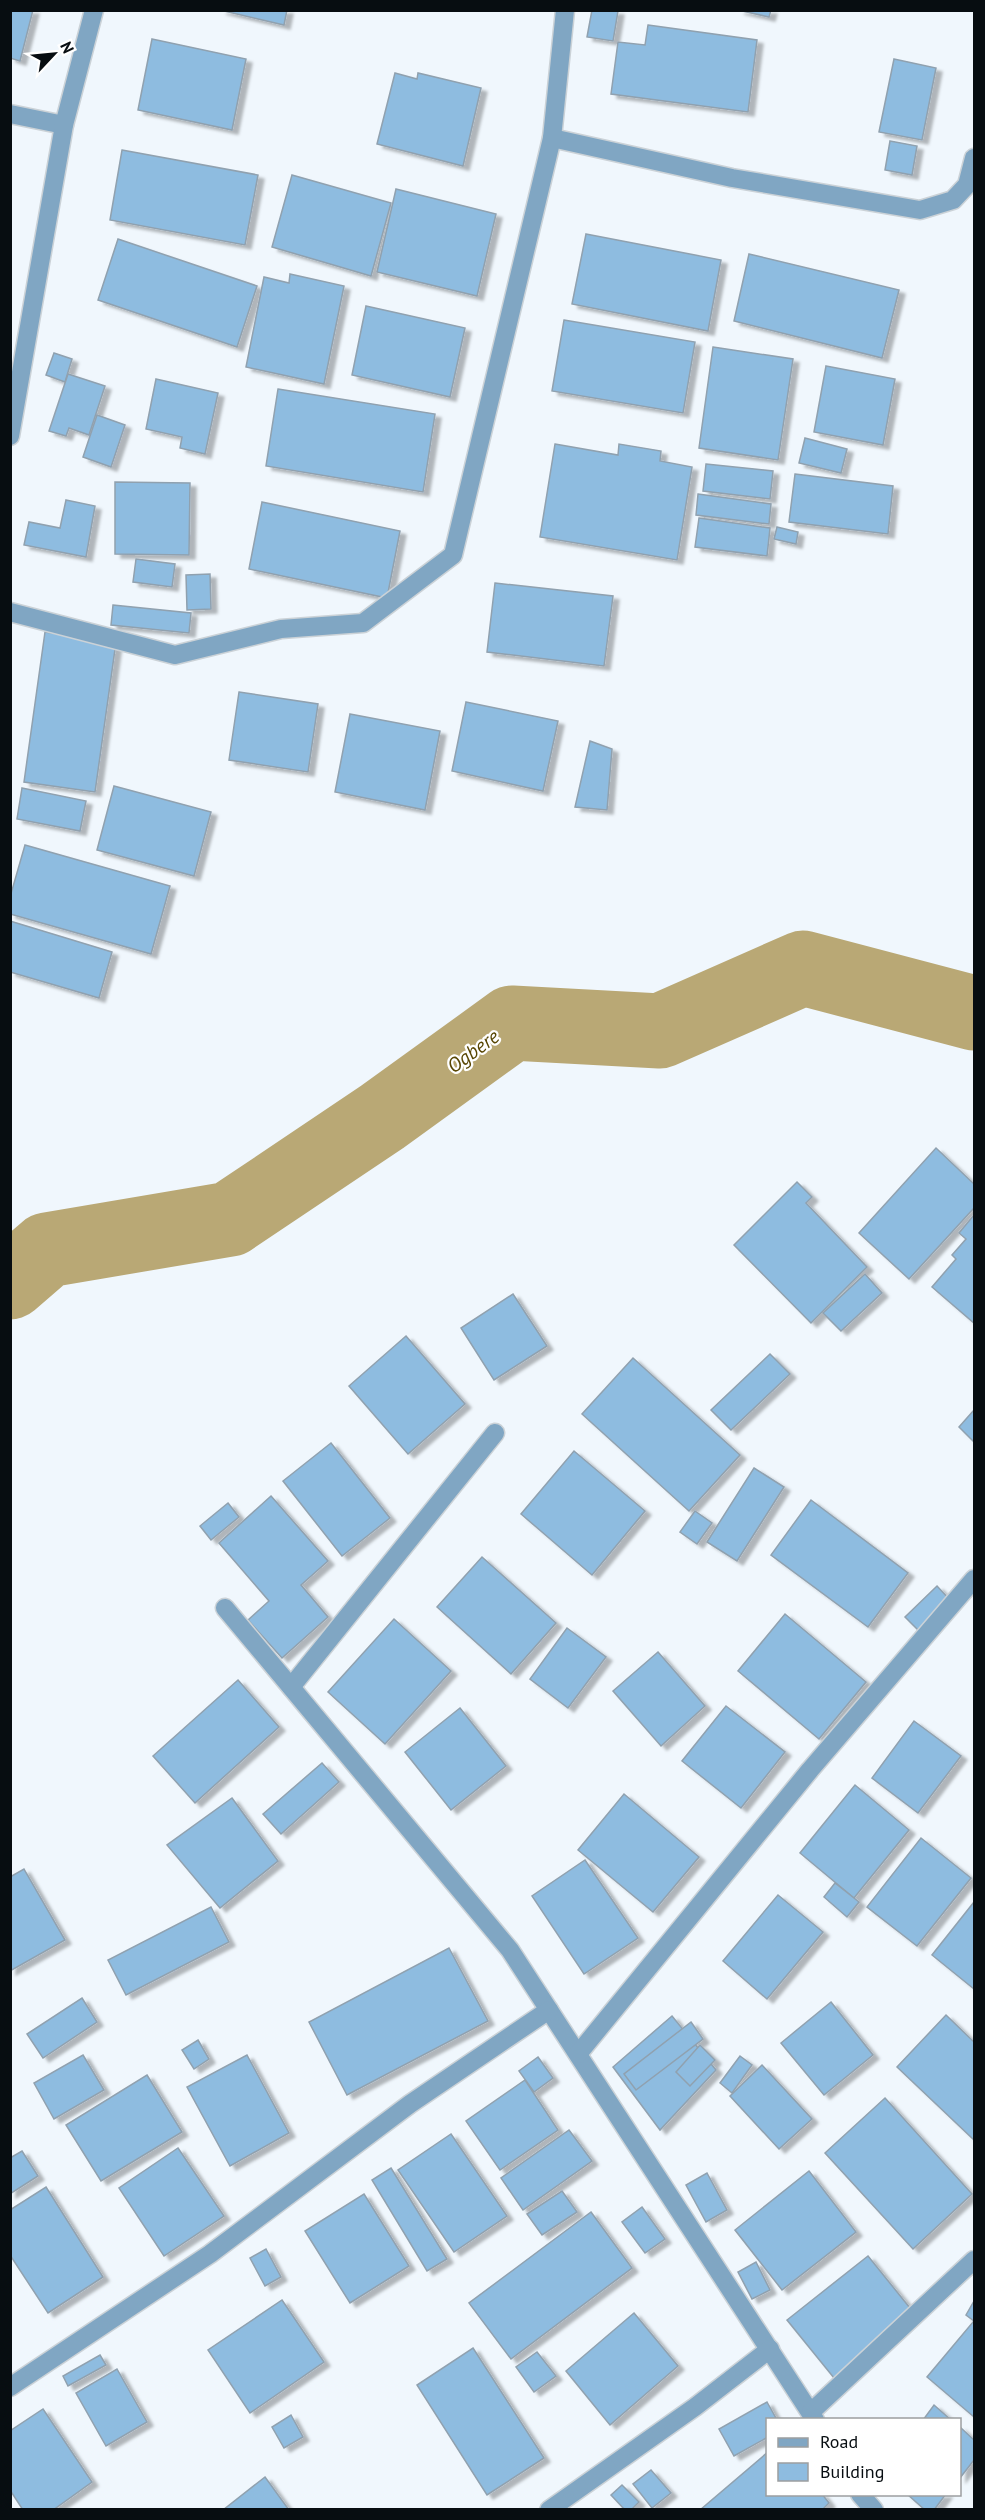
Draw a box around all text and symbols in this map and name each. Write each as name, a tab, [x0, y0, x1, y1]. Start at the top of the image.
north arrow	[24, 24, 84, 84]
text: N	[56, 38, 79, 57]
water label: Ogbere	[442, 1023, 505, 1079]
legend	[766, 2418, 961, 2496]
text: Road	[820, 2430, 858, 2453]
text: Building	[820, 2460, 884, 2483]

